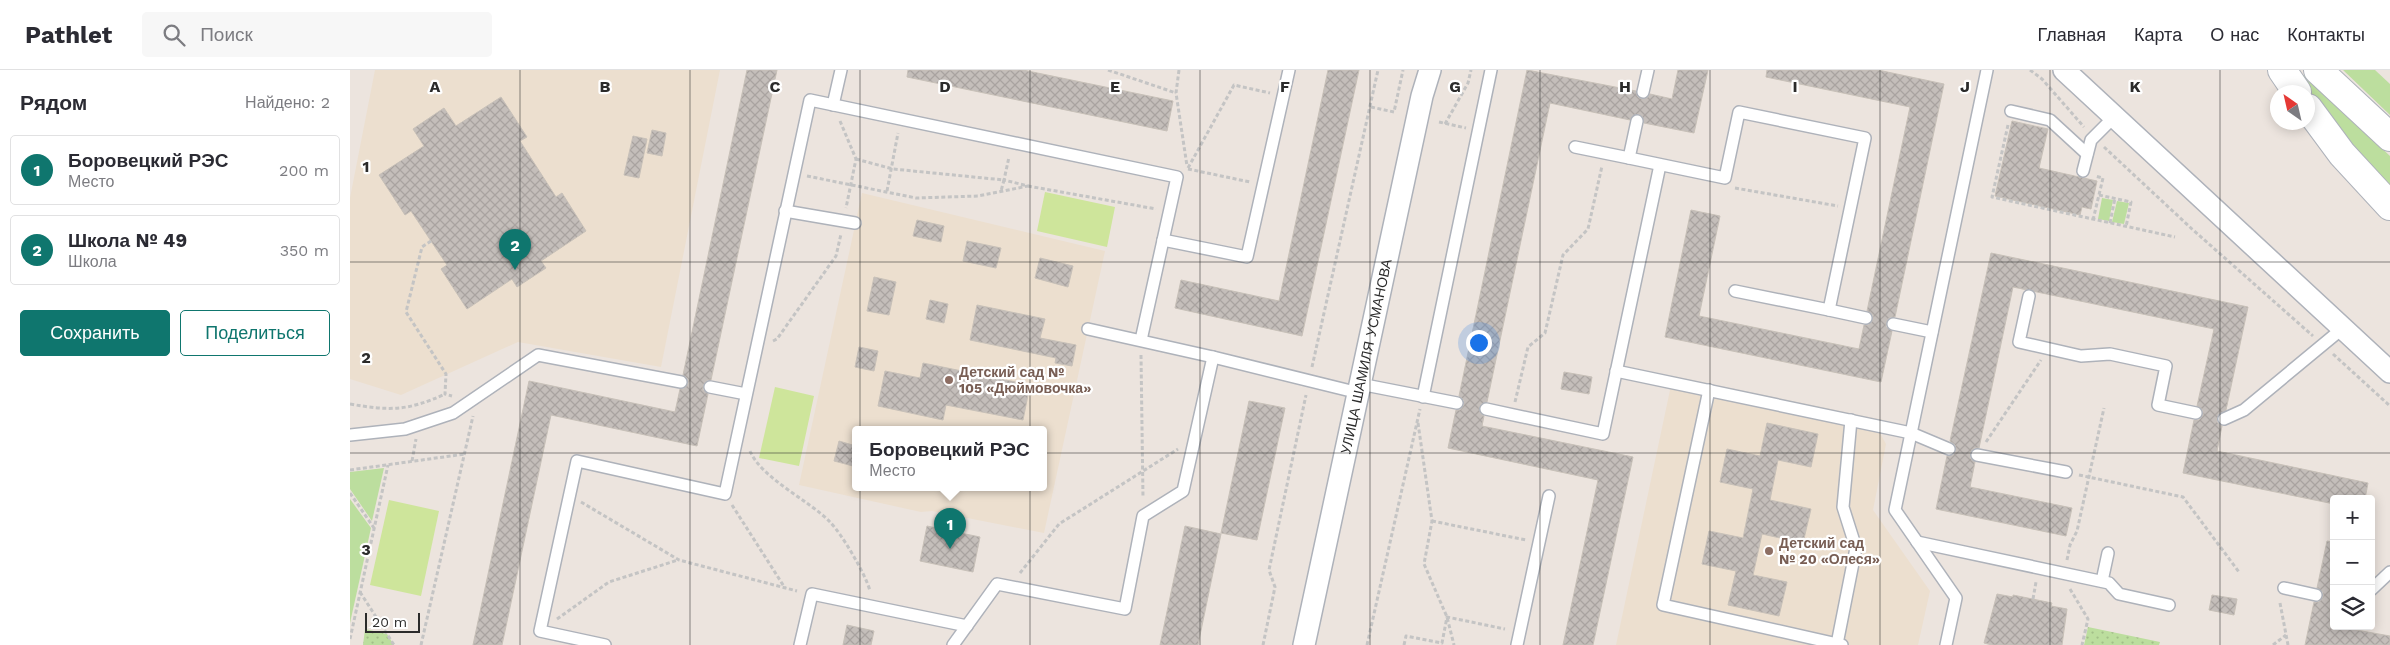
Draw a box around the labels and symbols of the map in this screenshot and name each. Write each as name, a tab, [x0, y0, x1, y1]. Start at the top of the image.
text: A	[430, 77, 441, 96]
text: B	[600, 77, 611, 96]
text: C	[770, 77, 781, 96]
text: D	[939, 77, 951, 96]
text: E	[1110, 77, 1120, 96]
text: F	[1280, 77, 1290, 96]
text: G	[1449, 77, 1461, 96]
text: H	[1619, 77, 1631, 96]
text: I	[1792, 77, 1798, 96]
text: J	[1960, 77, 1970, 96]
text: K	[2129, 77, 2141, 96]
north arrow	[2270, 85, 2315, 130]
text: 1	[363, 157, 369, 176]
pin: 2	[499, 229, 531, 270]
street label: УЛИЦА ШАМИЛЯ УСМАНОВА	[1337, 257, 1395, 456]
your location	[1466, 330, 1492, 356]
text: 2	[361, 348, 371, 367]
place label: Детский сад № 105 «Дюймовочка»	[959, 364, 1091, 396]
marker: Детский сад № 105 «Дюймовочка»	[943, 374, 955, 386]
pin: 1	[934, 508, 966, 549]
place label: Детский сад № 20 «Олеся»	[1779, 535, 1880, 567]
text: 3	[361, 540, 371, 559]
marker: Детский сад № 20 «Олеся»	[1763, 545, 1775, 557]
scale bar	[365, 610, 420, 633]

